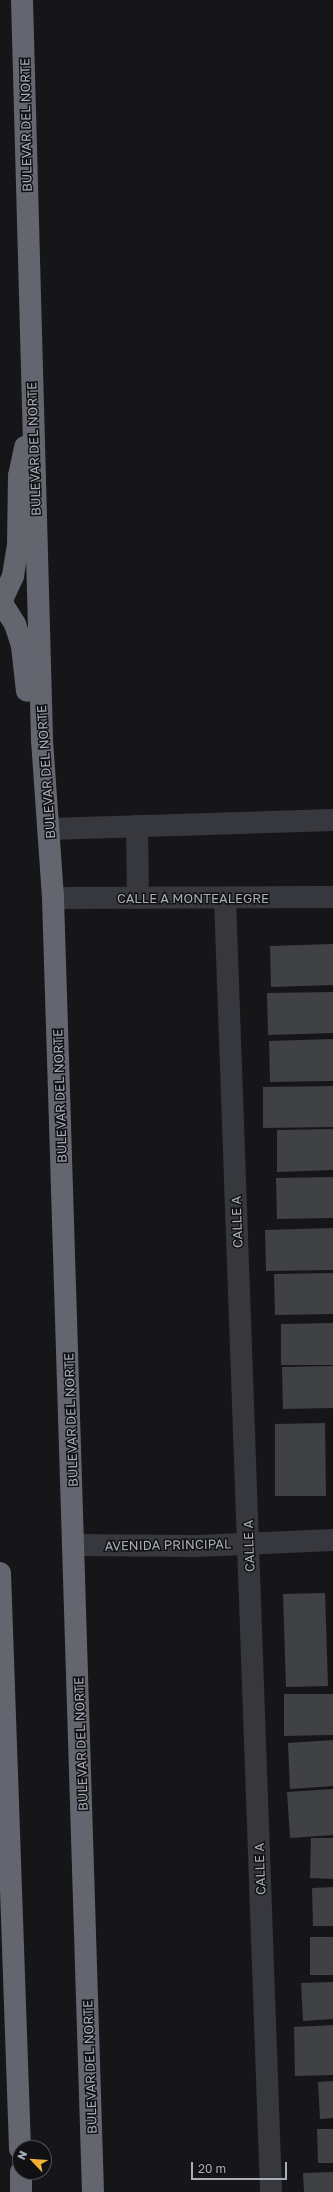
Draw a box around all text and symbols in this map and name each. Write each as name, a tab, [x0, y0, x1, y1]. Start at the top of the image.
street label: BULEVAR DEL NORTE	[17, 58, 35, 192]
street label: BULEVAR DEL NORTE	[24, 382, 44, 516]
street label: BULEVAR DEL NORTE	[34, 705, 58, 839]
street label: CALLE A MONTEALEGRE	[117, 890, 269, 906]
street label: BULEVAR DEL NORTE	[50, 1029, 70, 1163]
street label: CALLE A	[228, 1196, 246, 1248]
street label: BULEVAR DEL NORTE	[61, 1353, 81, 1487]
street label: CALLE A	[240, 1520, 258, 1572]
street label: AVENIDA PRINCIPAL	[104, 1536, 232, 1554]
street label: BULEVAR DEL NORTE	[71, 1677, 91, 1811]
street label: CALLE A	[251, 1843, 269, 1895]
street label: BULEVAR DEL NORTE	[80, 2000, 100, 2134]
north arrow	[12, 2140, 52, 2180]
text: N	[14, 2149, 29, 2162]
scale bar	[193, 2154, 289, 2180]
text: 20 m	[198, 2161, 226, 2176]

